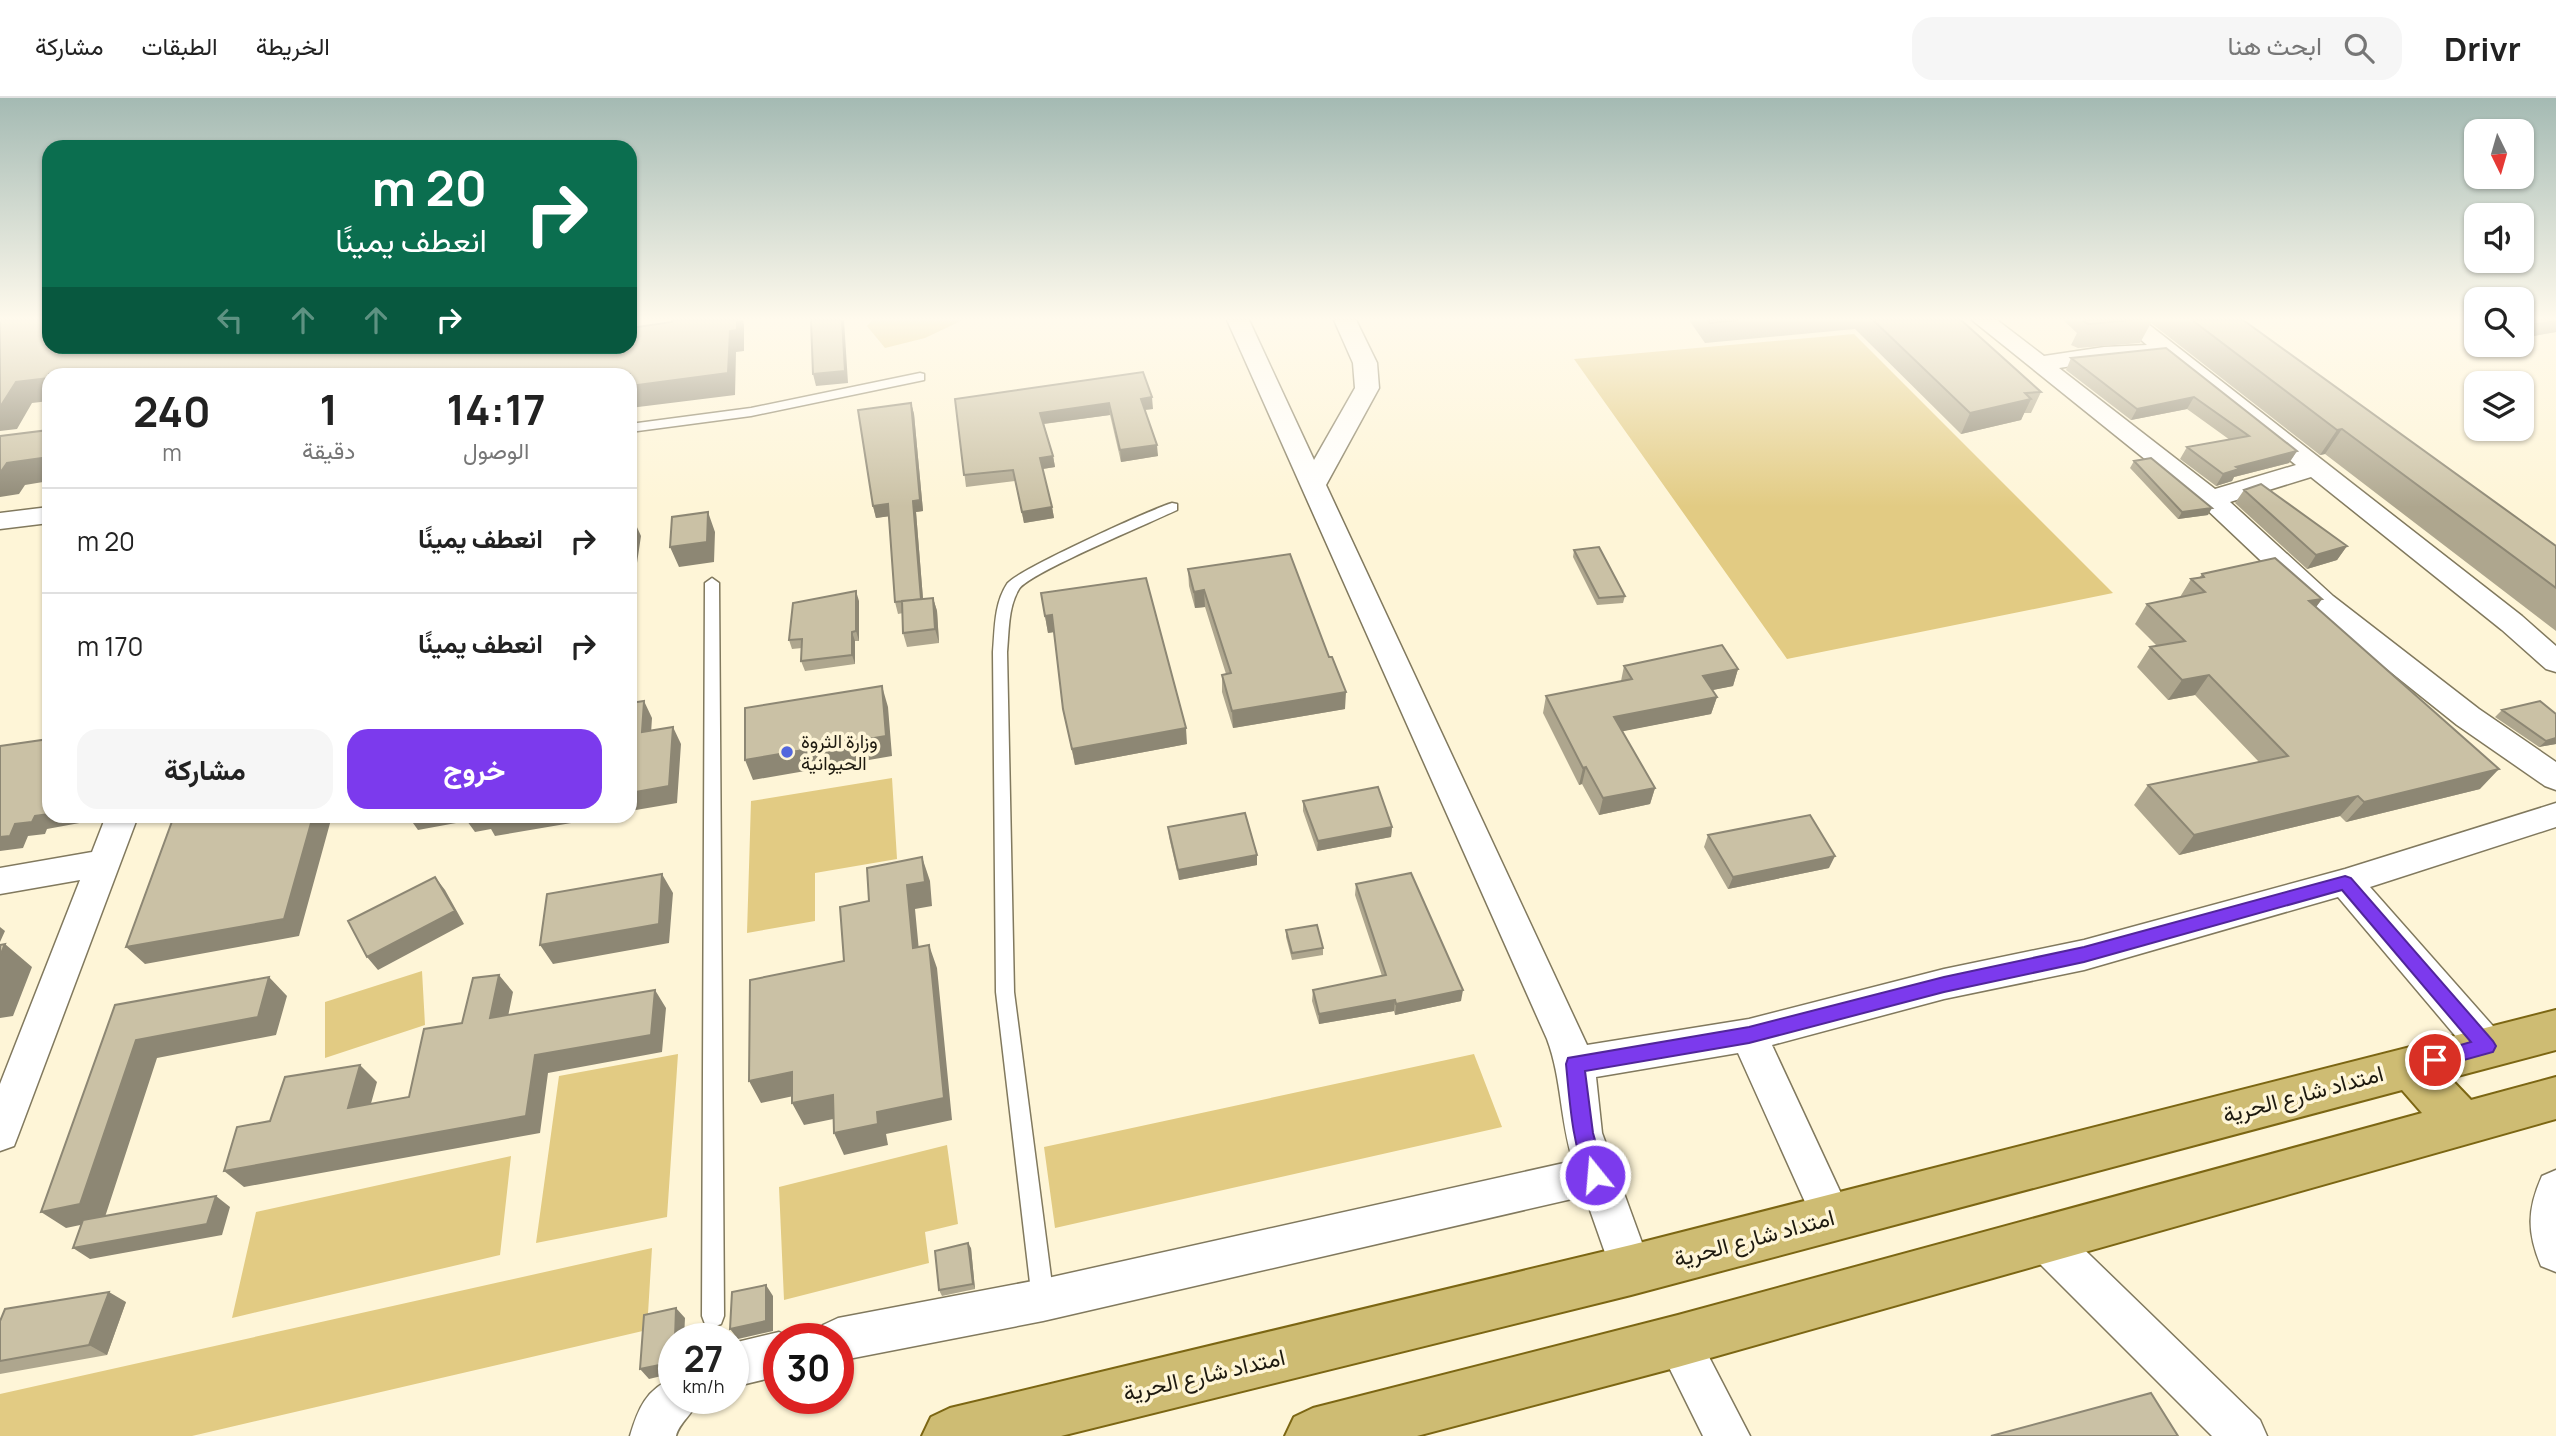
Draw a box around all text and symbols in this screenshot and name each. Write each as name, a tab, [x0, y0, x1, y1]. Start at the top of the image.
search box	[1912, 17, 2402, 80]
text: Drivr	[2444, 26, 2521, 71]
text: ابحث هنا	[2228, 27, 2322, 63]
text: مشاركة	[35, 29, 103, 62]
text: الطبقات	[141, 29, 218, 62]
text: الخريطة	[256, 29, 330, 62]
icon: search	[2340, 29, 2378, 67]
north arrow	[2464, 119, 2534, 189]
map controls	[2464, 119, 2534, 441]
text: 20 m	[372, 154, 487, 221]
icon: right	[511, 168, 602, 259]
button: sound	[2464, 203, 2534, 273]
text: انعطف يمينًا	[335, 218, 487, 262]
button: search	[2464, 287, 2534, 357]
icon: left	[211, 301, 249, 339]
icon: ahead	[284, 301, 322, 339]
icon: ahead	[357, 301, 395, 339]
icon: right	[430, 301, 468, 339]
button: layers	[2464, 371, 2534, 441]
text: 1	[319, 380, 338, 438]
text: 14:17	[447, 380, 546, 438]
text: 240	[133, 382, 211, 440]
text: دقيقة	[302, 434, 355, 466]
text: الوصول	[463, 434, 529, 466]
text: m	[162, 436, 182, 468]
text: انعطف يمينًا	[418, 520, 543, 556]
icon: right	[564, 522, 602, 560]
text: 20 m	[77, 523, 135, 559]
text: انعطف يمينًا	[418, 625, 543, 661]
icon: right	[564, 627, 602, 665]
text: 170 m	[77, 628, 143, 664]
place label: وزارة الثروة الحيوانية	[801, 728, 878, 776]
button: مشاركة	[77, 729, 333, 809]
button: خروج	[347, 729, 602, 809]
marker: وزارة الثروة الحيوانية	[779, 744, 795, 760]
pin	[2405, 1030, 2465, 1090]
icon: arrive	[2416, 1041, 2454, 1079]
street label: امتداد شارع الحرية	[2219, 1056, 2387, 1131]
position arrow	[1558, 1138, 1632, 1212]
street label: امتداد شارع الحرية	[1670, 1200, 1838, 1275]
speed limit sign: 30	[763, 1323, 854, 1414]
text: 27	[684, 1335, 723, 1383]
street label: امتداد شارع الحرية	[1120, 1340, 1288, 1409]
text: km/h	[683, 1374, 724, 1398]

